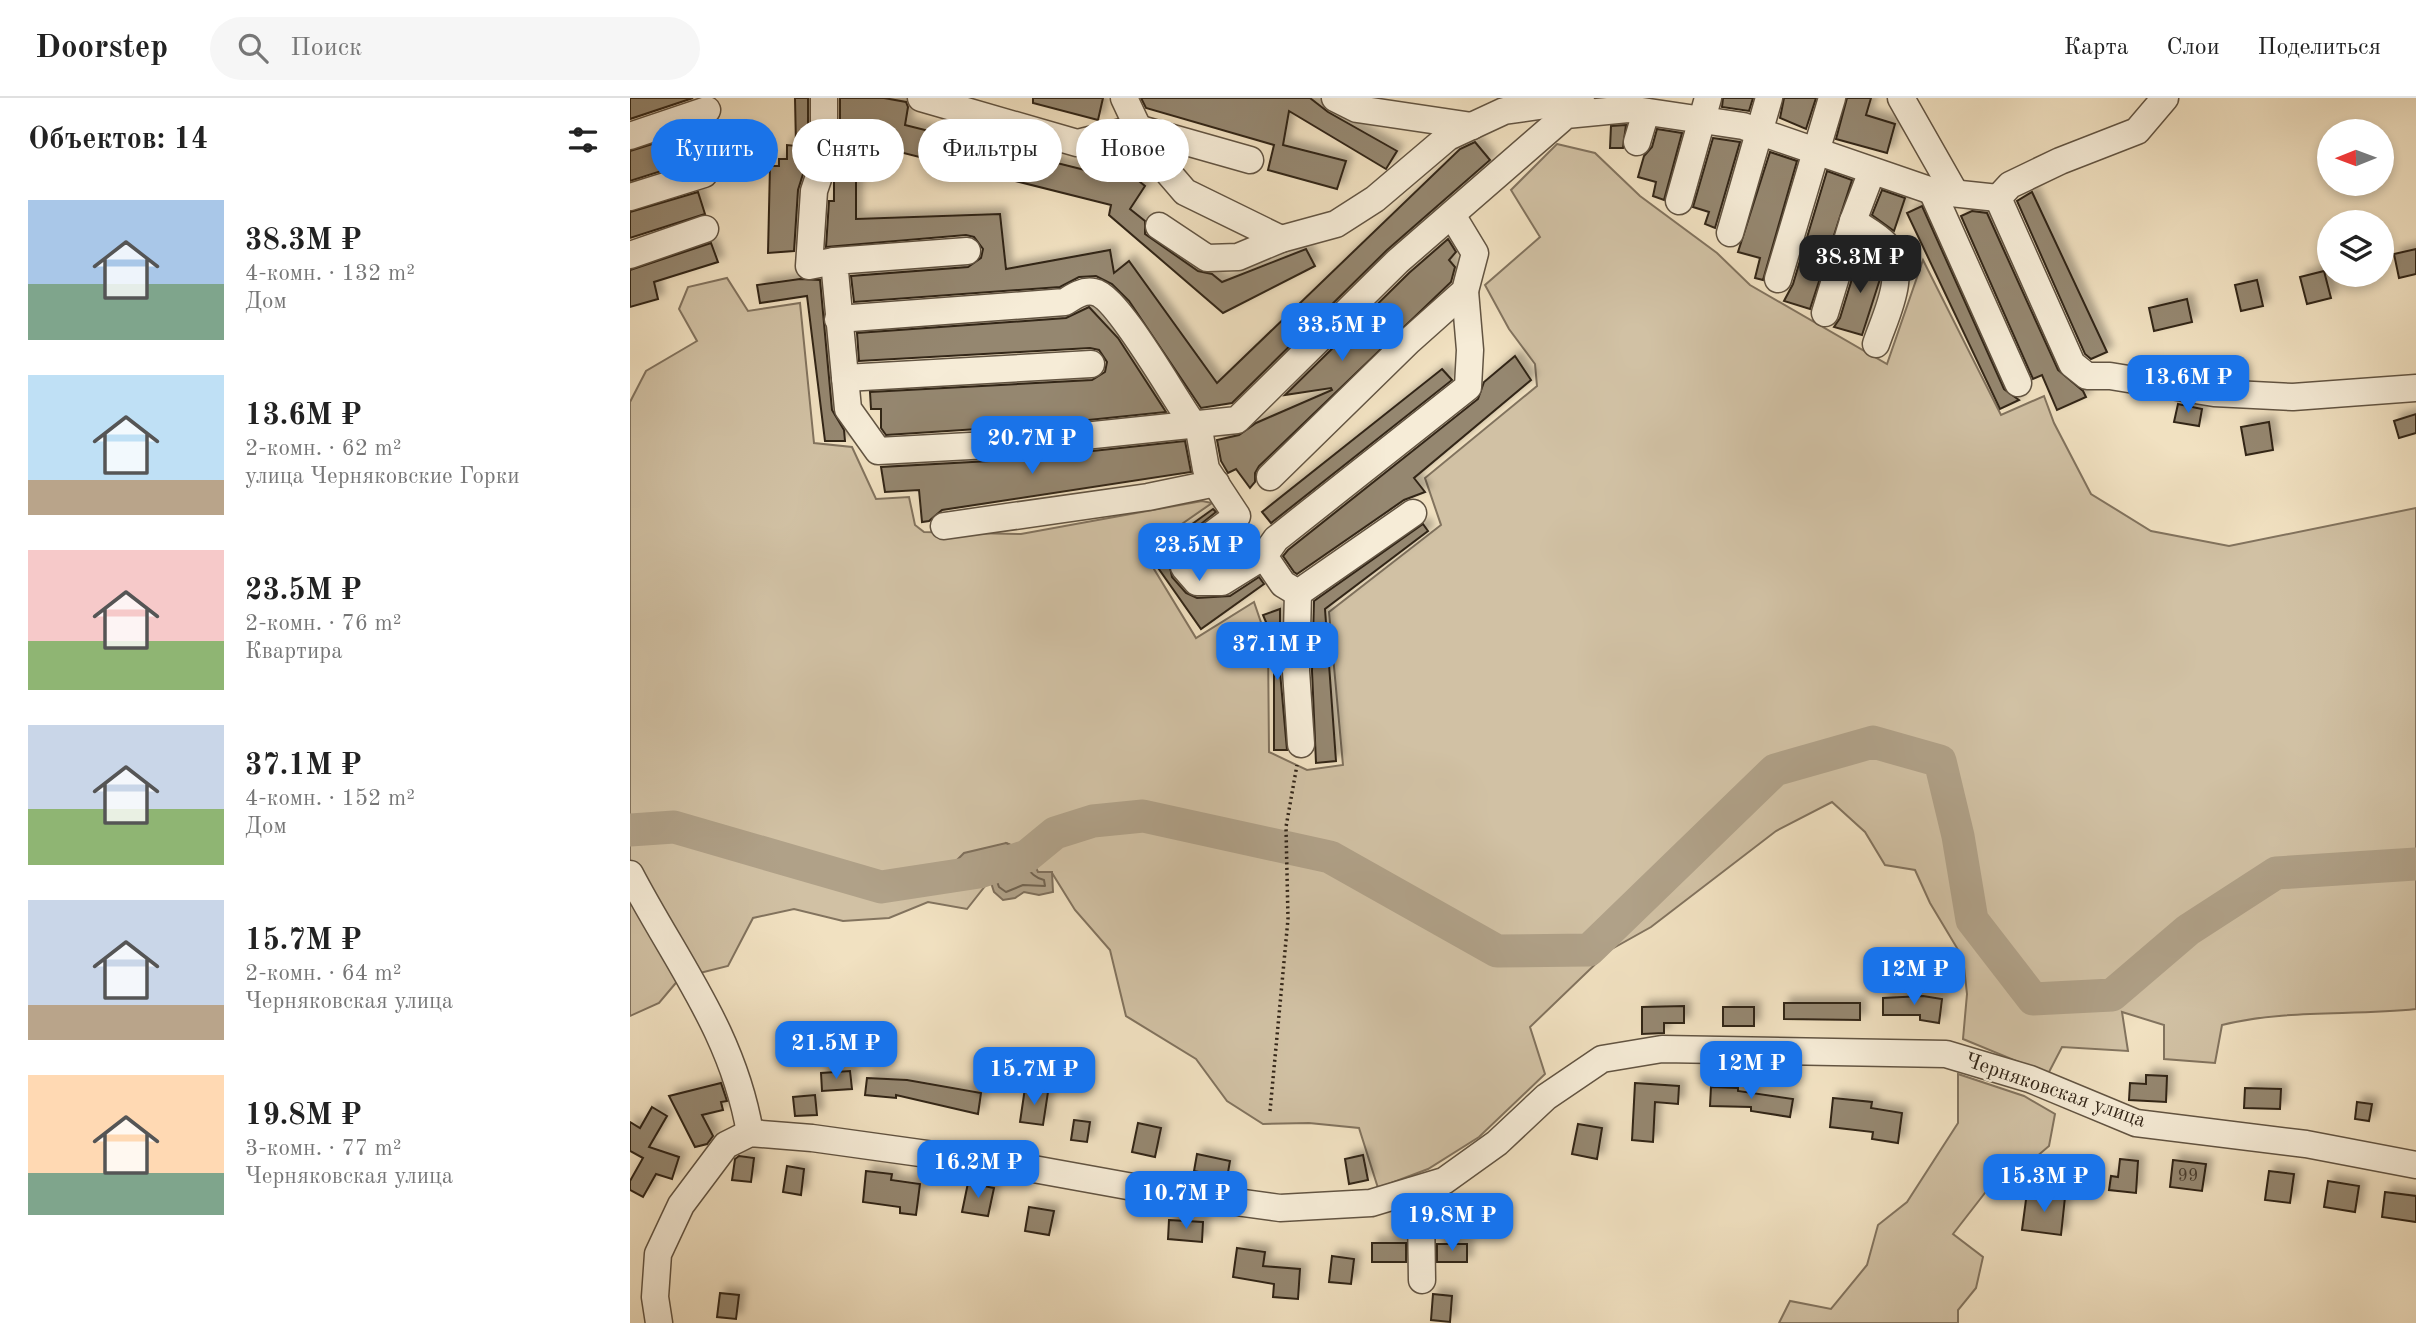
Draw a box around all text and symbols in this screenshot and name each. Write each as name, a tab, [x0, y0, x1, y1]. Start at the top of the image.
search box	[210, 17, 700, 80]
icon: search	[234, 29, 272, 67]
text: Doorstep	[35, 32, 168, 65]
text: Поиск	[290, 35, 362, 61]
text: Карта	[2064, 36, 2129, 60]
text: Слои	[2167, 36, 2220, 60]
text: Поделиться	[2258, 36, 2381, 60]
chip: Купить	[651, 119, 778, 182]
chip: Снять	[792, 119, 904, 182]
chip: Фильтры	[918, 119, 1062, 182]
chip: Новое	[1076, 119, 1189, 182]
north arrow	[2317, 119, 2394, 196]
map controls	[2317, 119, 2394, 287]
icon: filters	[564, 121, 602, 159]
text: Объектов: 14	[28, 125, 208, 155]
button: layers	[2317, 210, 2394, 287]
text: 38.3M ₽	[245, 226, 362, 256]
icon: home	[84, 228, 168, 312]
pin: 38.3M ₽	[1795, 236, 1925, 295]
text: 38.3M ₽	[1815, 246, 1905, 269]
text: 4-комн. · 132 m²	[245, 262, 415, 285]
text: Дом	[245, 290, 287, 313]
pin: 33.5M ₽	[1277, 303, 1407, 363]
text: 33.5M ₽	[1297, 314, 1387, 337]
pin: 13.6M ₽	[2123, 356, 2253, 415]
text: 13.6M ₽	[2143, 366, 2233, 389]
text: 13.6M ₽	[245, 401, 362, 431]
icon: home	[84, 403, 168, 487]
pin: 20.7M ₽	[967, 416, 1097, 476]
text: 20.7M ₽	[987, 427, 1077, 450]
text: 2-комн. · 62 m²	[245, 437, 402, 460]
text: улица Черняковские Горки	[245, 465, 520, 488]
pin: 23.5M ₽	[1134, 524, 1264, 583]
text: 23.5M ₽	[1154, 534, 1244, 557]
text: 23.5M ₽	[245, 576, 362, 606]
icon: home	[84, 578, 168, 662]
text: 2-комн. · 76 m²	[245, 612, 402, 635]
pin: 37.1M ₽	[1212, 622, 1342, 682]
text: 37.1M ₽	[1232, 633, 1322, 656]
text: Квартира	[245, 640, 343, 663]
text: 37.1M ₽	[245, 751, 362, 781]
icon: home	[84, 753, 168, 837]
text: 4-комн. · 152 m²	[245, 787, 415, 810]
text: Дом	[245, 815, 287, 838]
text: 15.7M ₽	[245, 926, 362, 956]
icon: home	[84, 928, 168, 1012]
pin: 12M ₽	[1865, 948, 1963, 1007]
text: 12M ₽	[1879, 958, 1949, 981]
text: 2-комн. · 64 m²	[245, 962, 402, 985]
text: Черняковская улица	[245, 990, 453, 1013]
pin: 21.5M ₽	[771, 1021, 901, 1081]
text: 21.5M ₽	[791, 1032, 881, 1055]
pin: 12M ₽	[1702, 1042, 1800, 1101]
pin: 15.7M ₽	[969, 1048, 1099, 1107]
street label: Черняковская улица	[1962, 1050, 2148, 1132]
text: 12M ₽	[1716, 1052, 1786, 1075]
text: 15.7M ₽	[989, 1058, 1079, 1081]
text: 19.8M ₽	[245, 1101, 362, 1131]
icon: home	[84, 1103, 168, 1187]
text: 3-комн. · 77 m²	[245, 1137, 402, 1160]
pin: 16.2M ₽	[913, 1140, 1043, 1200]
text: 16.2M ₽	[933, 1151, 1023, 1174]
pin: 15.3M ₽	[1979, 1154, 2109, 1214]
text: Черняковская улица	[245, 1165, 453, 1188]
text: 15.3M ₽	[1999, 1165, 2089, 1188]
house number: 99	[2178, 1167, 2198, 1185]
pin: 10.7M ₽	[1121, 1172, 1251, 1231]
text: 10.7M ₽	[1141, 1182, 1231, 1205]
pin: 19.8M ₽	[1387, 1194, 1517, 1253]
text: 19.8M ₽	[1407, 1204, 1497, 1227]

